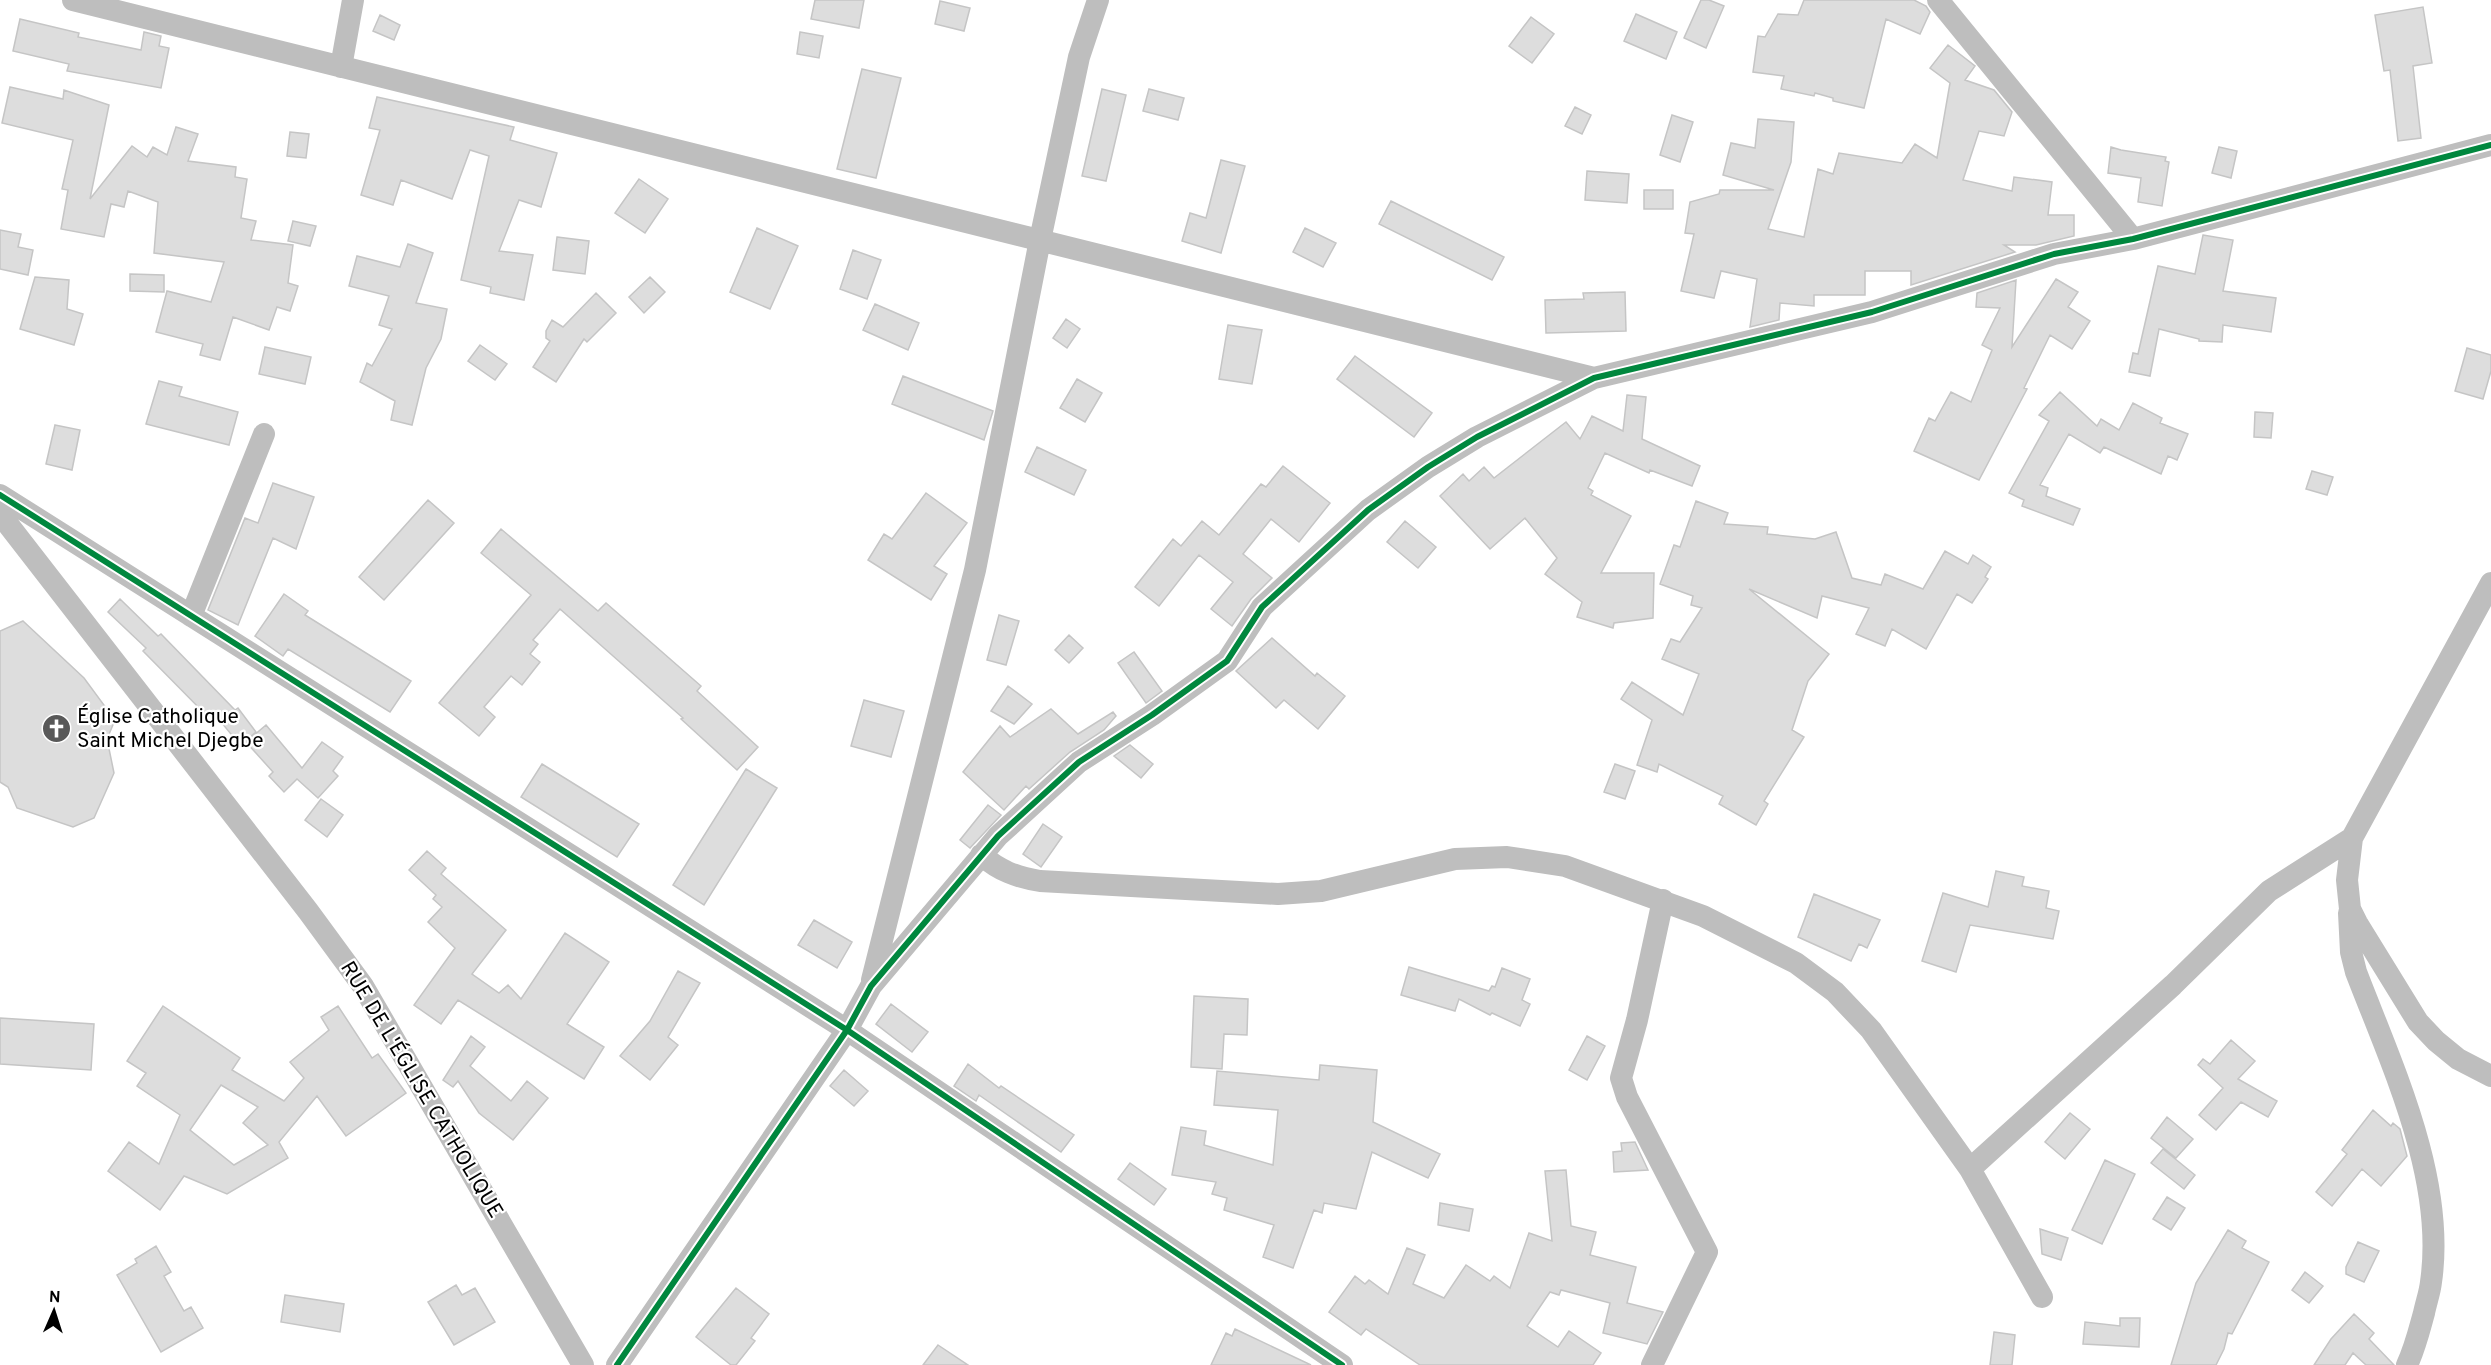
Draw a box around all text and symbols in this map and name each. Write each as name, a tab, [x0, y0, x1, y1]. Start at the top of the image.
place label: Église Catholique Saint Michel Djegbe	[77, 703, 264, 755]
church icon: Église Catholique Saint Michel Djegbe	[40, 713, 72, 745]
street label: RUE DE L'ÉGLISE CATHOLIQUE	[333, 956, 509, 1223]
north arrow	[24, 1281, 84, 1341]
text: N	[48, 1288, 61, 1308]

